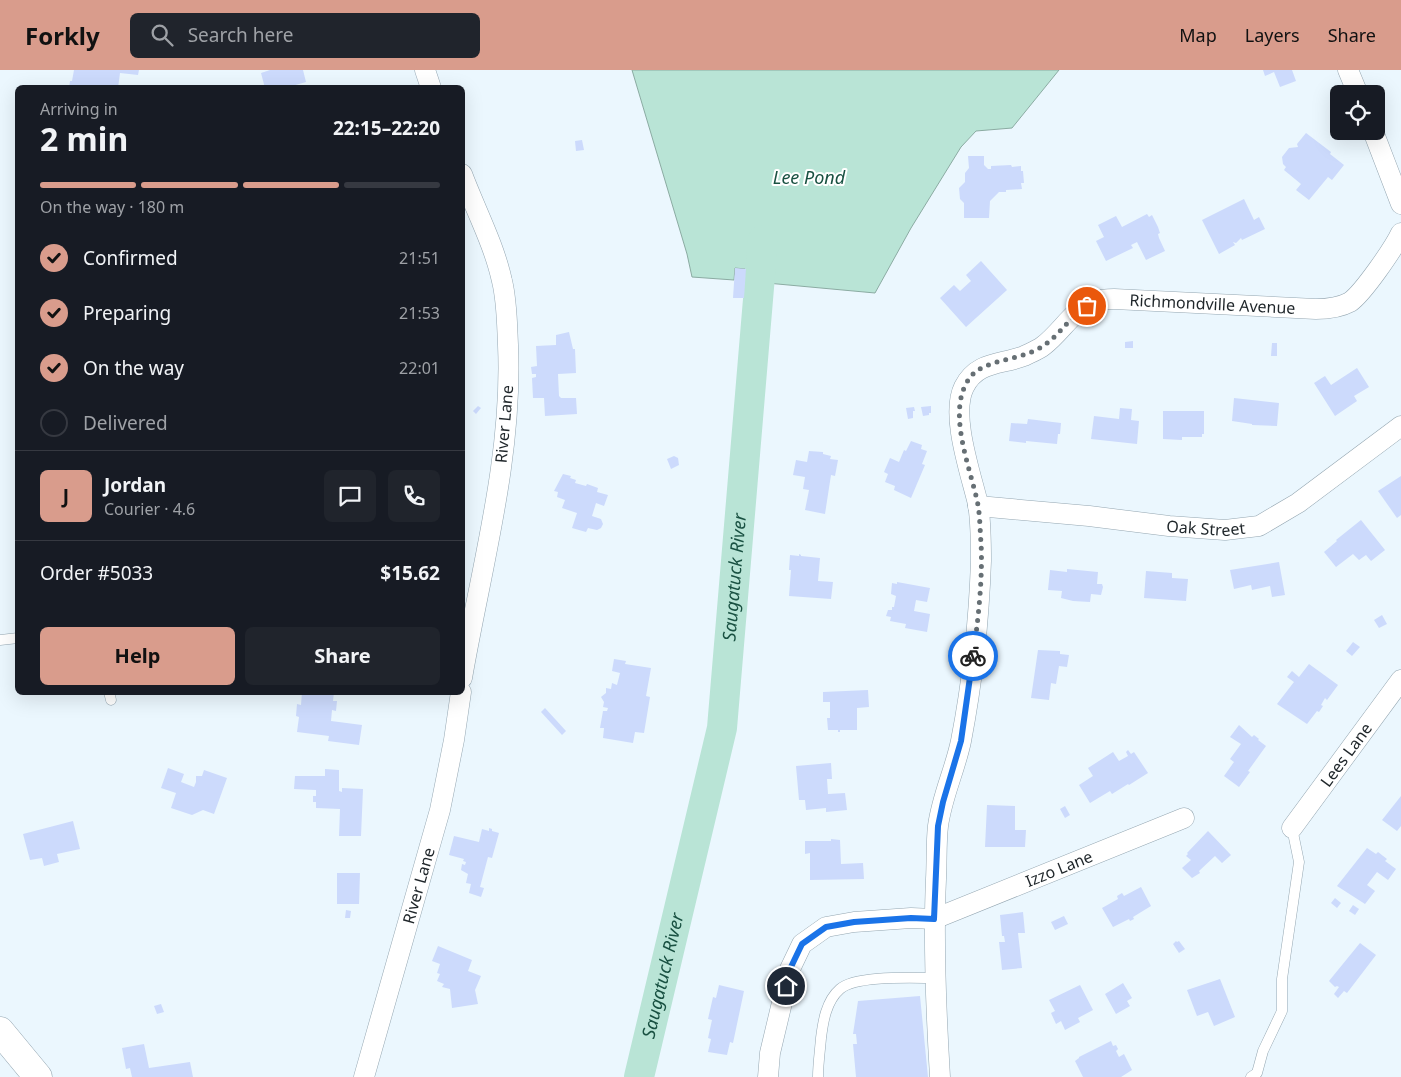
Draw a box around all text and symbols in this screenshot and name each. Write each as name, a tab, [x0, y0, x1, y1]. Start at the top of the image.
search box	[130, 13, 480, 58]
text: Forkly	[25, 19, 100, 52]
icon: search	[148, 21, 176, 49]
text: Search here	[188, 22, 293, 48]
text: Map	[1179, 23, 1217, 47]
text: Layers	[1245, 23, 1300, 47]
text: Share	[1328, 23, 1376, 47]
map controls	[1330, 85, 1385, 140]
button: locate	[1330, 85, 1385, 140]
text: Arriving in	[40, 98, 118, 120]
text: 22:15–22:20	[333, 115, 440, 141]
text: 2 min	[40, 117, 128, 160]
water label: Lee Pond	[773, 165, 846, 189]
text: On the way · 180 m	[40, 196, 184, 218]
icon: check	[40, 244, 68, 272]
text: Confirmed	[83, 245, 178, 271]
text: 21:51	[399, 247, 440, 269]
pin	[1066, 285, 1108, 327]
street label: Richmondville Avenue	[1129, 289, 1296, 319]
icon: bag	[1073, 292, 1101, 320]
icon: check	[40, 299, 68, 327]
text: Preparing	[83, 300, 171, 326]
text: 21:53	[399, 302, 440, 324]
icon: check	[40, 354, 68, 382]
text: On the way	[83, 355, 184, 381]
text: 22:01	[399, 357, 440, 379]
street label: River Lane	[490, 384, 518, 464]
text: Delivered	[83, 410, 168, 436]
button: chat	[324, 470, 376, 522]
button: phone	[388, 470, 440, 522]
text: Jordan	[104, 472, 166, 498]
text: J	[63, 483, 69, 509]
text: Courier · 4.6	[104, 498, 195, 520]
water label: Saugatuck River	[716, 511, 751, 642]
street label: Oak Street	[1166, 515, 1247, 541]
text: Order #5033	[40, 560, 153, 586]
text: $15.62	[380, 560, 440, 586]
button: Help	[40, 627, 235, 685]
button: Share	[245, 627, 440, 685]
courier	[948, 631, 998, 681]
icon: bike	[959, 642, 987, 670]
street label: Lees Lane	[1315, 718, 1377, 791]
street label: River Lane	[397, 845, 440, 926]
street label: Izzo Lane	[1022, 845, 1096, 892]
water label: Saugatuck River	[636, 910, 689, 1041]
pin	[765, 965, 807, 1007]
icon: home	[772, 972, 800, 1000]

